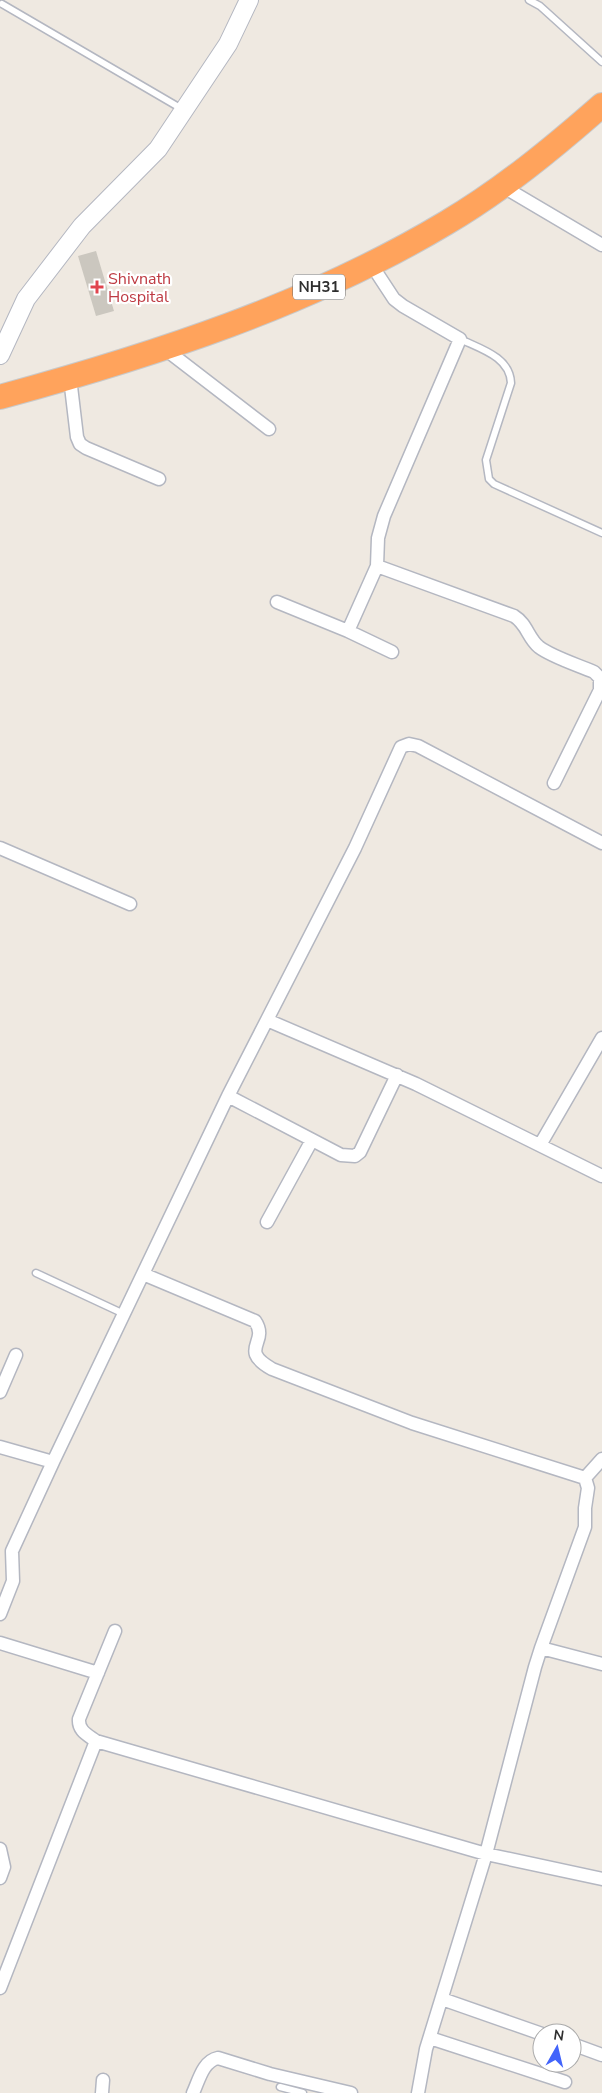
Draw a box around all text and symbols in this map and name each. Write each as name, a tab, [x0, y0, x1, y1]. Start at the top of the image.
place label: Shivnath Hospital	[108, 268, 171, 308]
road number: NH31	[293, 274, 345, 300]
marker: Shivnath Hospital	[90, 280, 104, 294]
north arrow	[532, 2023, 582, 2073]
text: N	[552, 2025, 565, 2046]

